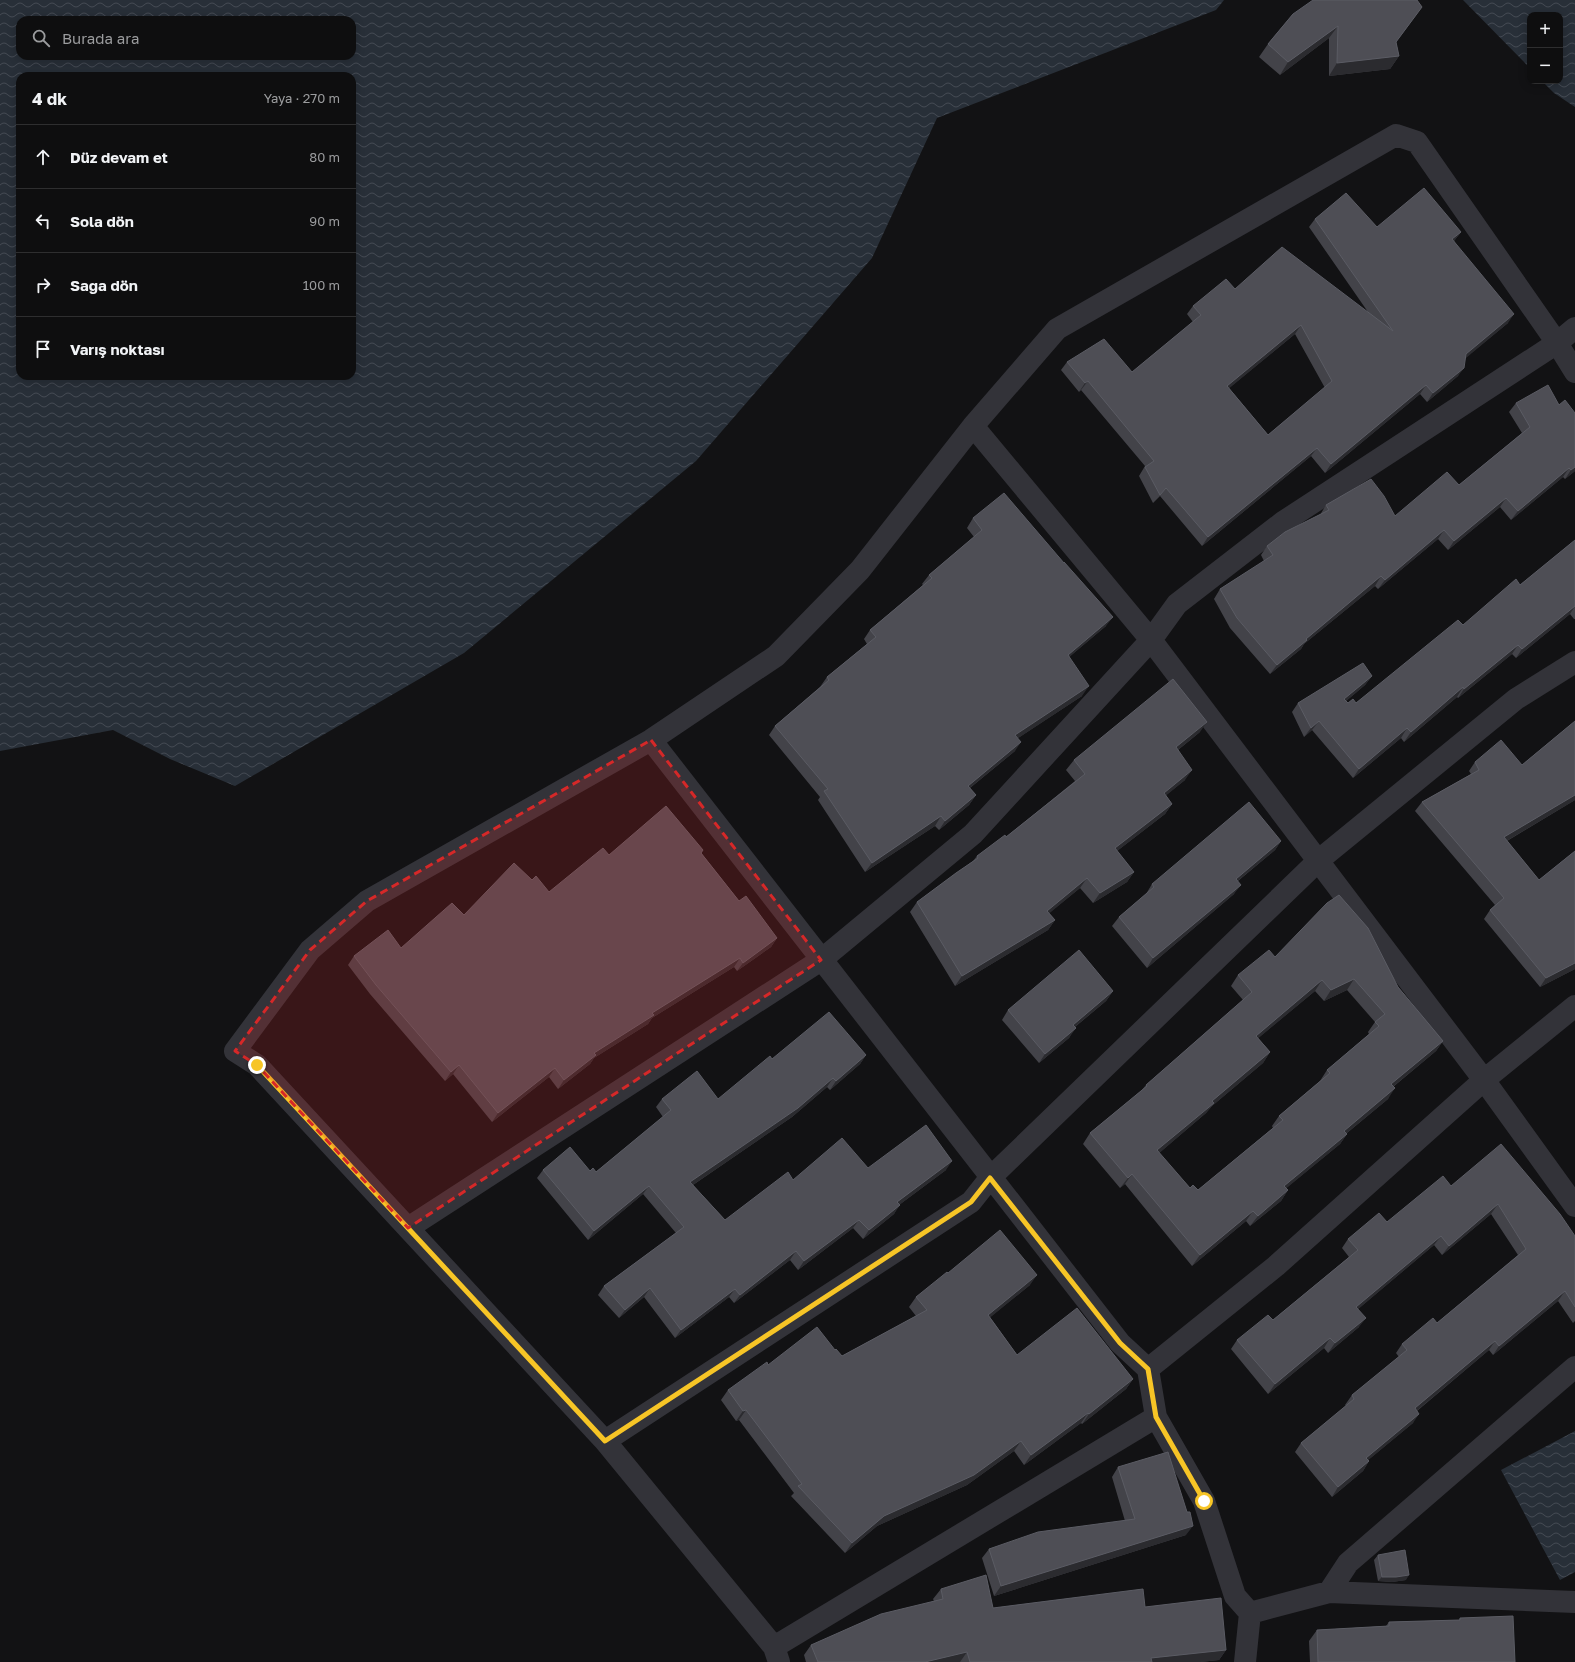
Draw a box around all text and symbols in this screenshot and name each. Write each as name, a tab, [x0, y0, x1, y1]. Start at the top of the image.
map controls	[1527, 12, 1563, 84]
button: +	[1527, 12, 1563, 48]
search box	[16, 16, 356, 60]
icon: search	[30, 27, 52, 49]
text: Burada ara	[62, 29, 139, 47]
button: −	[1527, 48, 1563, 84]
text: 4 dk	[32, 88, 67, 109]
text: Yaya · 270 m	[264, 90, 340, 106]
icon: ahead	[32, 146, 54, 168]
text: Düz devam et	[70, 148, 168, 166]
text: 80 m	[309, 149, 340, 165]
icon: left	[32, 210, 54, 232]
text: Sola dön	[70, 212, 134, 230]
text: 90 m	[309, 213, 340, 229]
icon: right	[32, 274, 54, 296]
text: Sağa dön	[70, 276, 138, 294]
text: 100 m	[303, 277, 340, 293]
icon: arrive	[32, 338, 54, 360]
text: Varış noktası	[70, 340, 165, 358]
route end	[248, 1056, 266, 1074]
route start	[1195, 1492, 1213, 1510]

